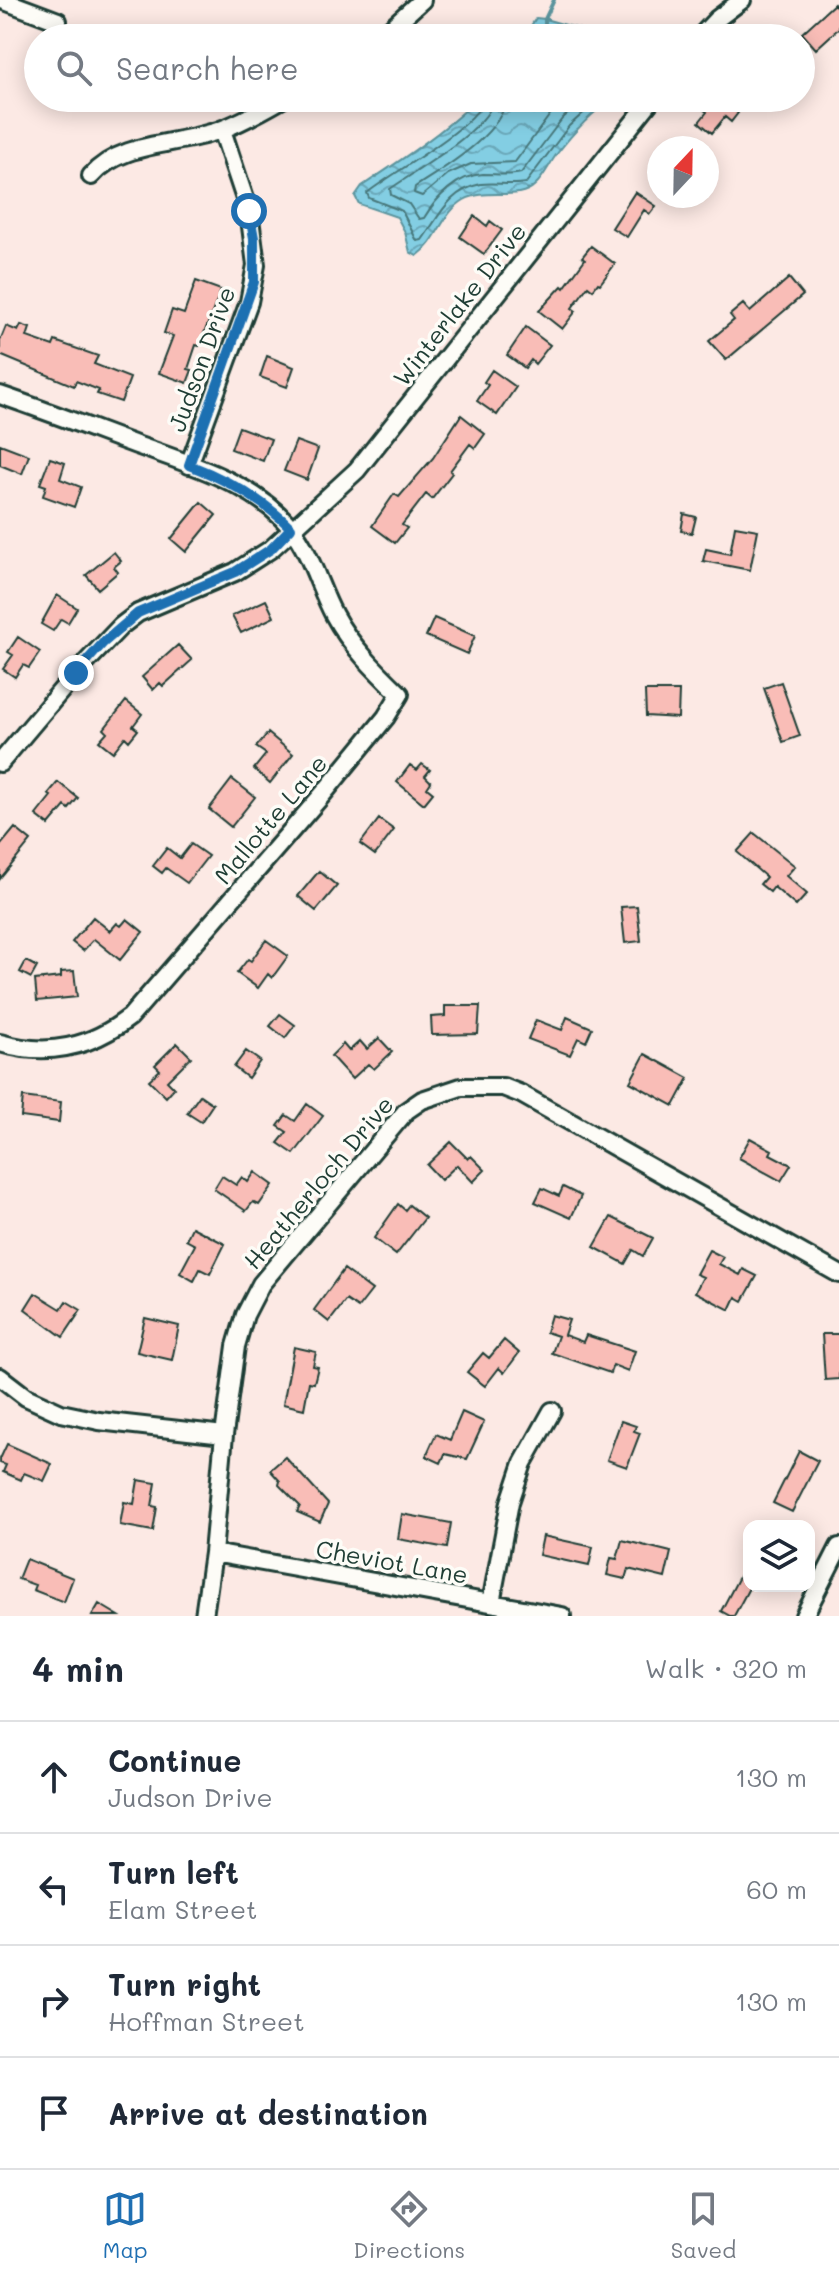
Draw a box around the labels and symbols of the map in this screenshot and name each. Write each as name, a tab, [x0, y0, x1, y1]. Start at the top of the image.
north arrow	[647, 136, 719, 208]
route start	[231, 193, 267, 229]
street label: Winterlake Drive	[386, 216, 532, 392]
street label: Judson Drive	[160, 282, 242, 436]
route end	[58, 655, 94, 691]
street label: Mallotte Lane	[207, 748, 333, 890]
street label: Heatherloch Drive	[236, 1089, 400, 1275]
street label: Cheviot Lane	[314, 1532, 470, 1590]

